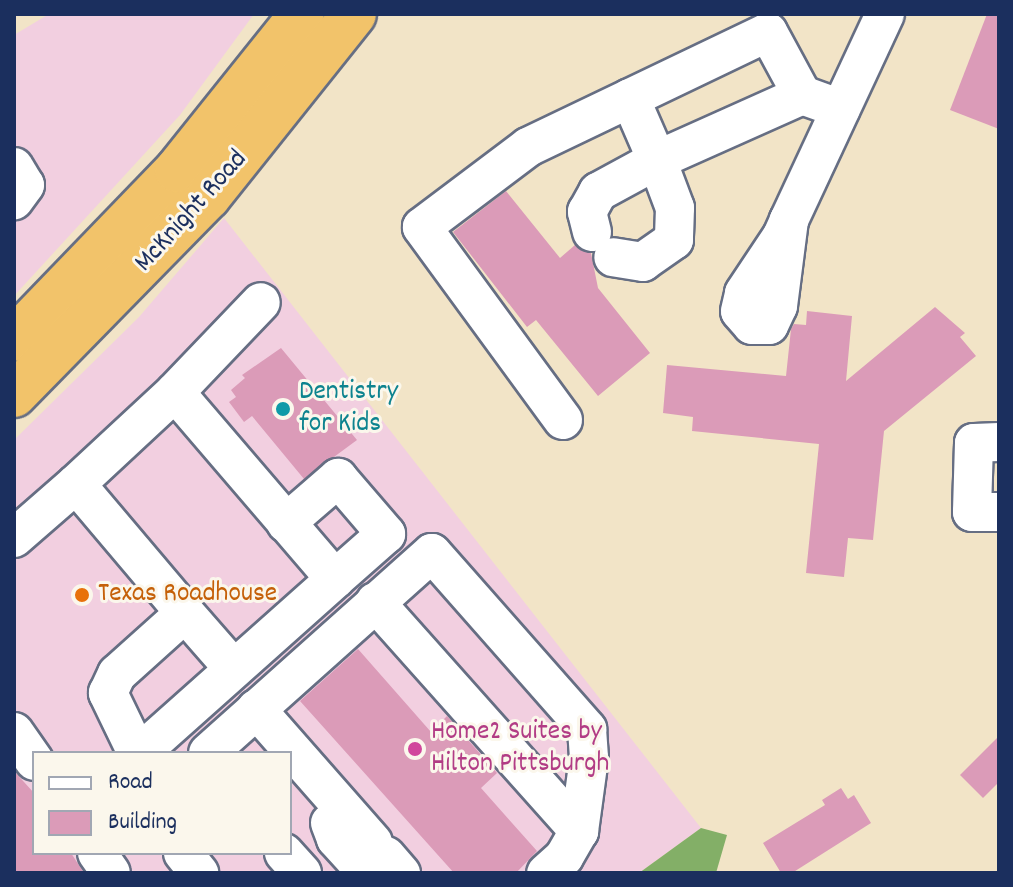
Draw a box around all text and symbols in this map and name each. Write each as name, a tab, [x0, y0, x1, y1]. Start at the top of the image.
street label: McKnight Road	[128, 144, 256, 280]
place label: Dentistry for Kids	[299, 376, 398, 442]
marker: Dentistry for Kids	[274, 400, 292, 418]
place label: Texas Roadhouse	[98, 578, 277, 612]
marker: Texas Roadhouse	[73, 586, 91, 604]
place label: Home2 Suites by Hilton Pittsburgh	[431, 716, 609, 782]
marker: Home2 Suites by Hilton Pittsburgh	[406, 740, 424, 758]
legend	[32, 751, 292, 855]
text: Road	[108, 766, 153, 800]
text: Building	[108, 806, 177, 840]

